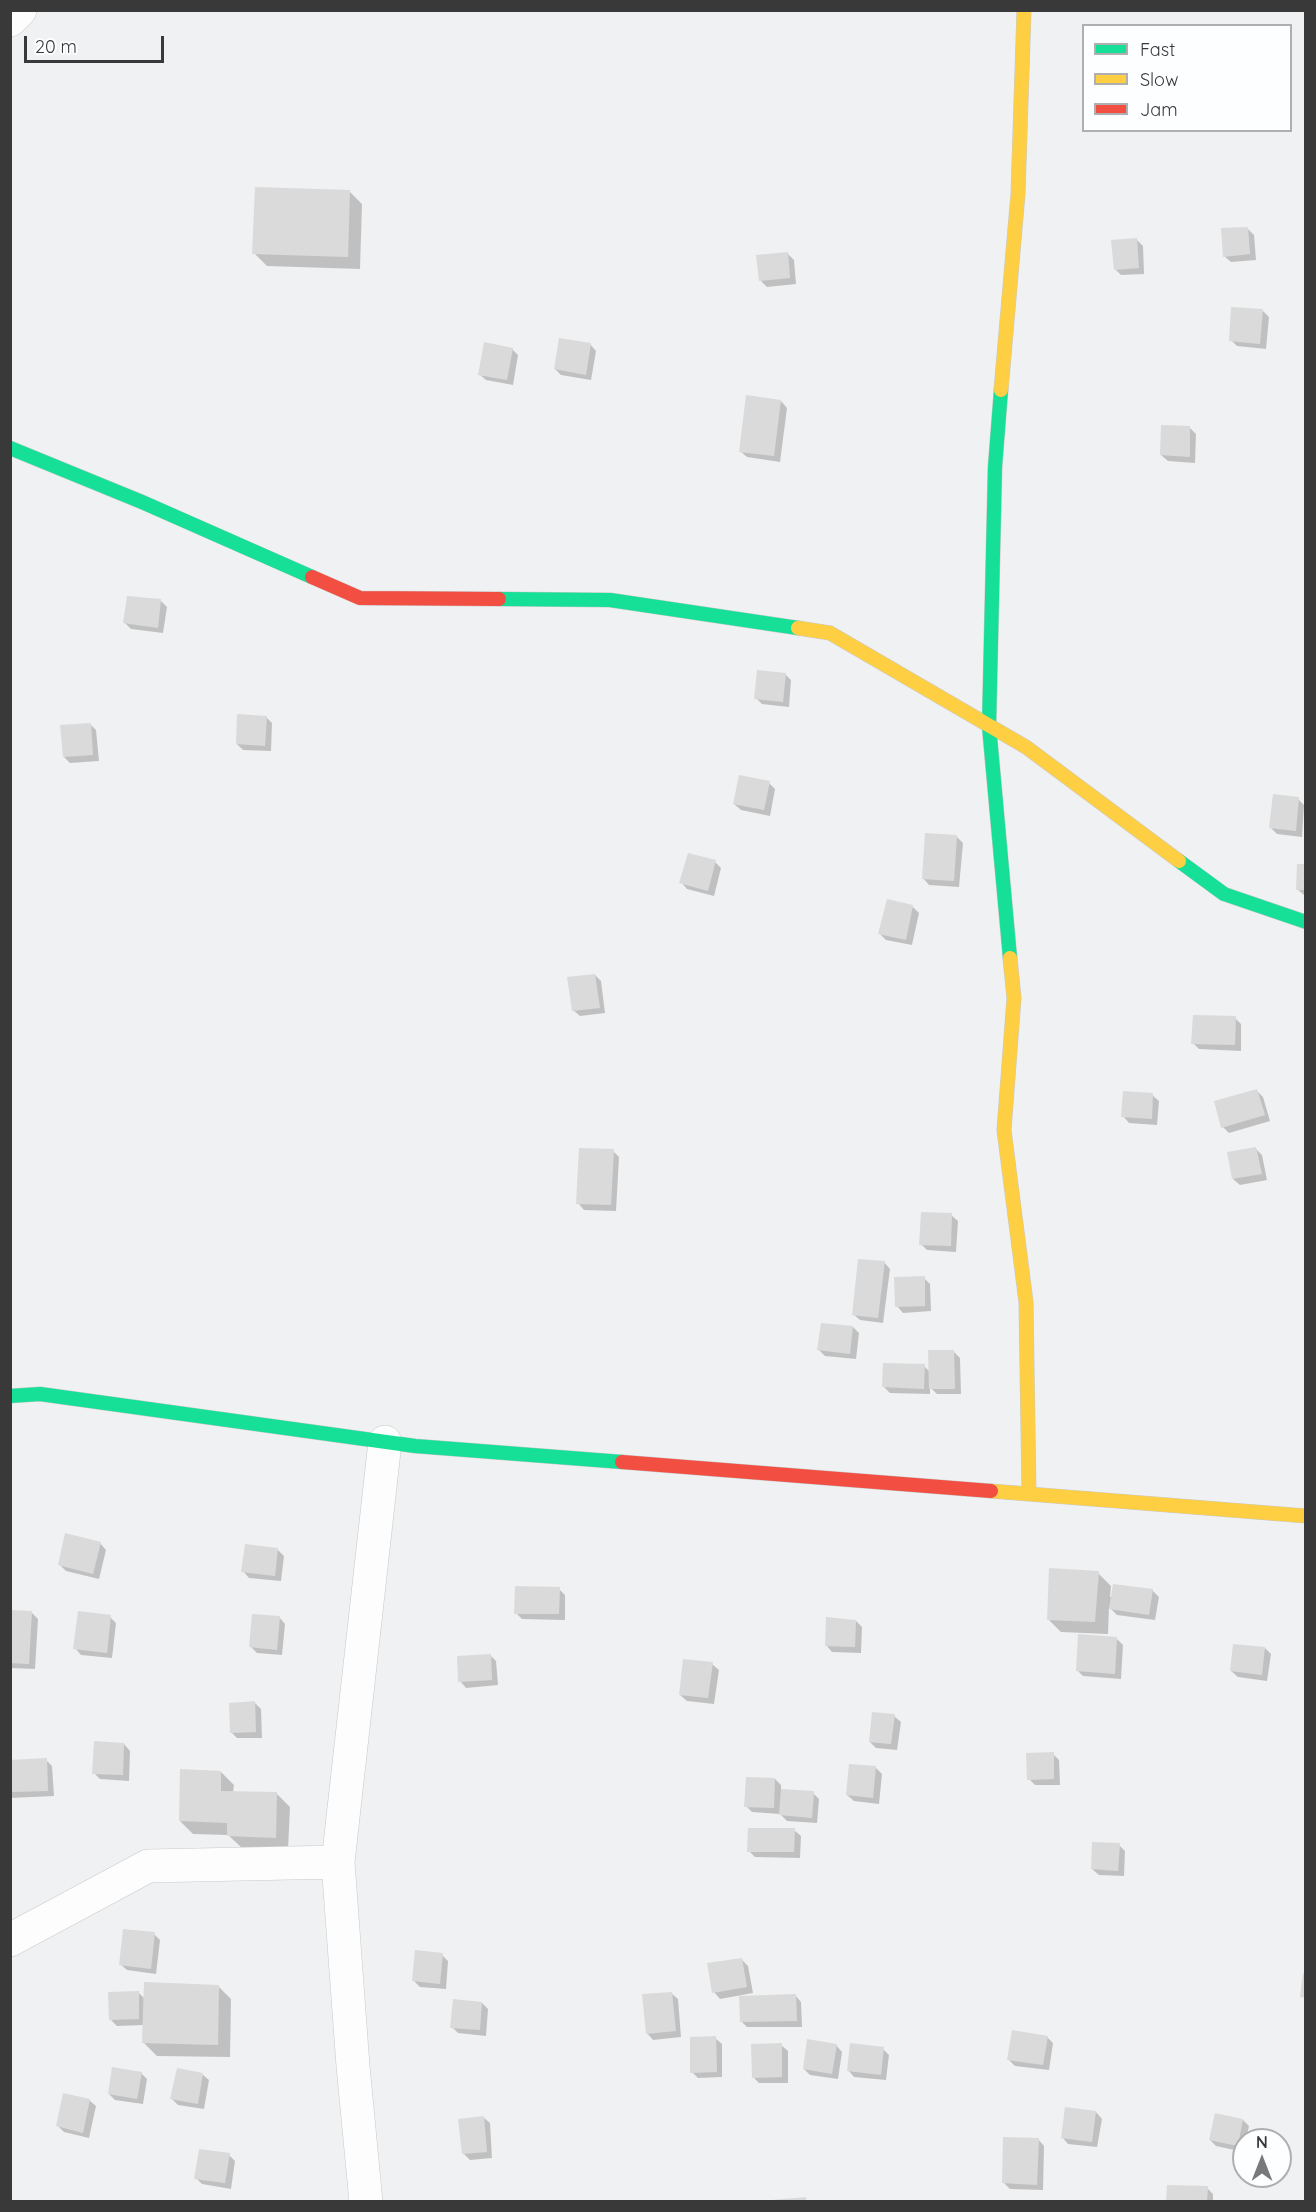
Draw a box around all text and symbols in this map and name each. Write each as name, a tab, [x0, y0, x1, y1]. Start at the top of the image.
scale bar	[27, 24, 166, 62]
legend	[1082, 24, 1292, 132]
text: 20 m	[35, 35, 77, 58]
text: Fast	[1140, 38, 1175, 61]
text: Slow	[1140, 68, 1178, 91]
text: Jam	[1140, 98, 1178, 121]
north arrow	[1232, 2128, 1292, 2188]
text: N	[1256, 2132, 1268, 2152]

